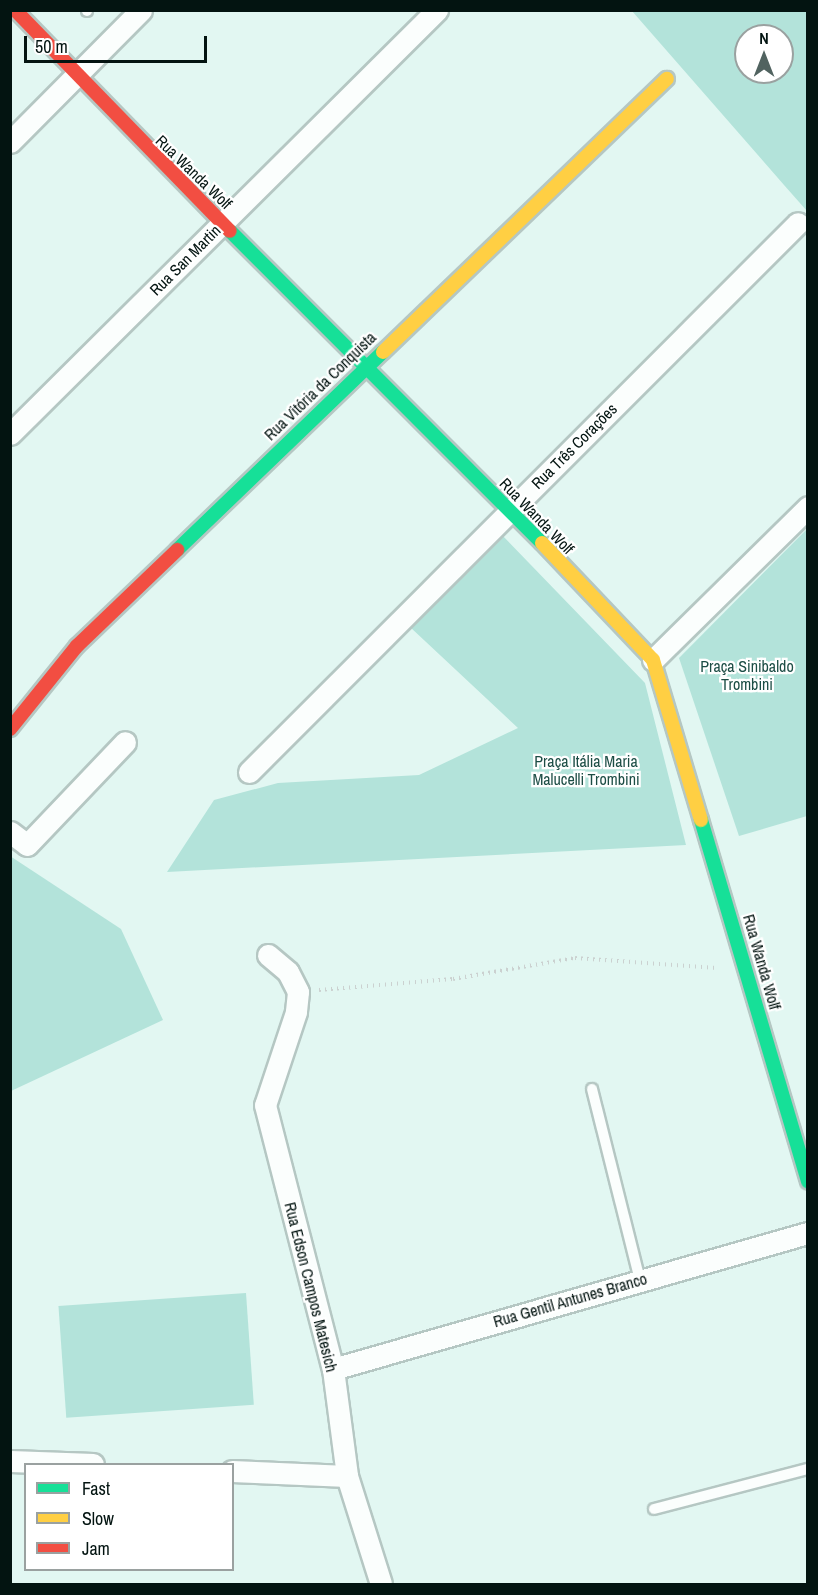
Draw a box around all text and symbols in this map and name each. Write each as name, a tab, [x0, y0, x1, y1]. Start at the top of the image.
scale bar	[27, 24, 210, 62]
north arrow	[734, 24, 794, 84]
text: N	[759, 27, 769, 49]
text: 50 m	[35, 34, 68, 59]
street label: Rua Wanda Wolf	[152, 131, 236, 213]
street label: Rua San Martin	[146, 221, 224, 299]
street label: Rua Vitória da Conquista	[260, 328, 380, 444]
street label: Rua Três Corações	[527, 399, 621, 493]
street label: Rua Wanda Wolf	[496, 474, 578, 558]
park label: Praça Sinibaldo Trombini	[700, 656, 794, 694]
park label: Praça Itália Maria Malucelli Trombini	[532, 751, 640, 789]
street label: Rua Wanda Wolf	[739, 912, 785, 1012]
street label: Rua Edson Campos Matesich	[281, 1200, 341, 1374]
street label: Rua Gentil Antunes Branco	[491, 1269, 649, 1331]
legend	[24, 1463, 234, 1571]
text: Fast	[82, 1476, 110, 1501]
text: Slow	[82, 1506, 114, 1531]
text: Jam	[82, 1536, 110, 1561]

